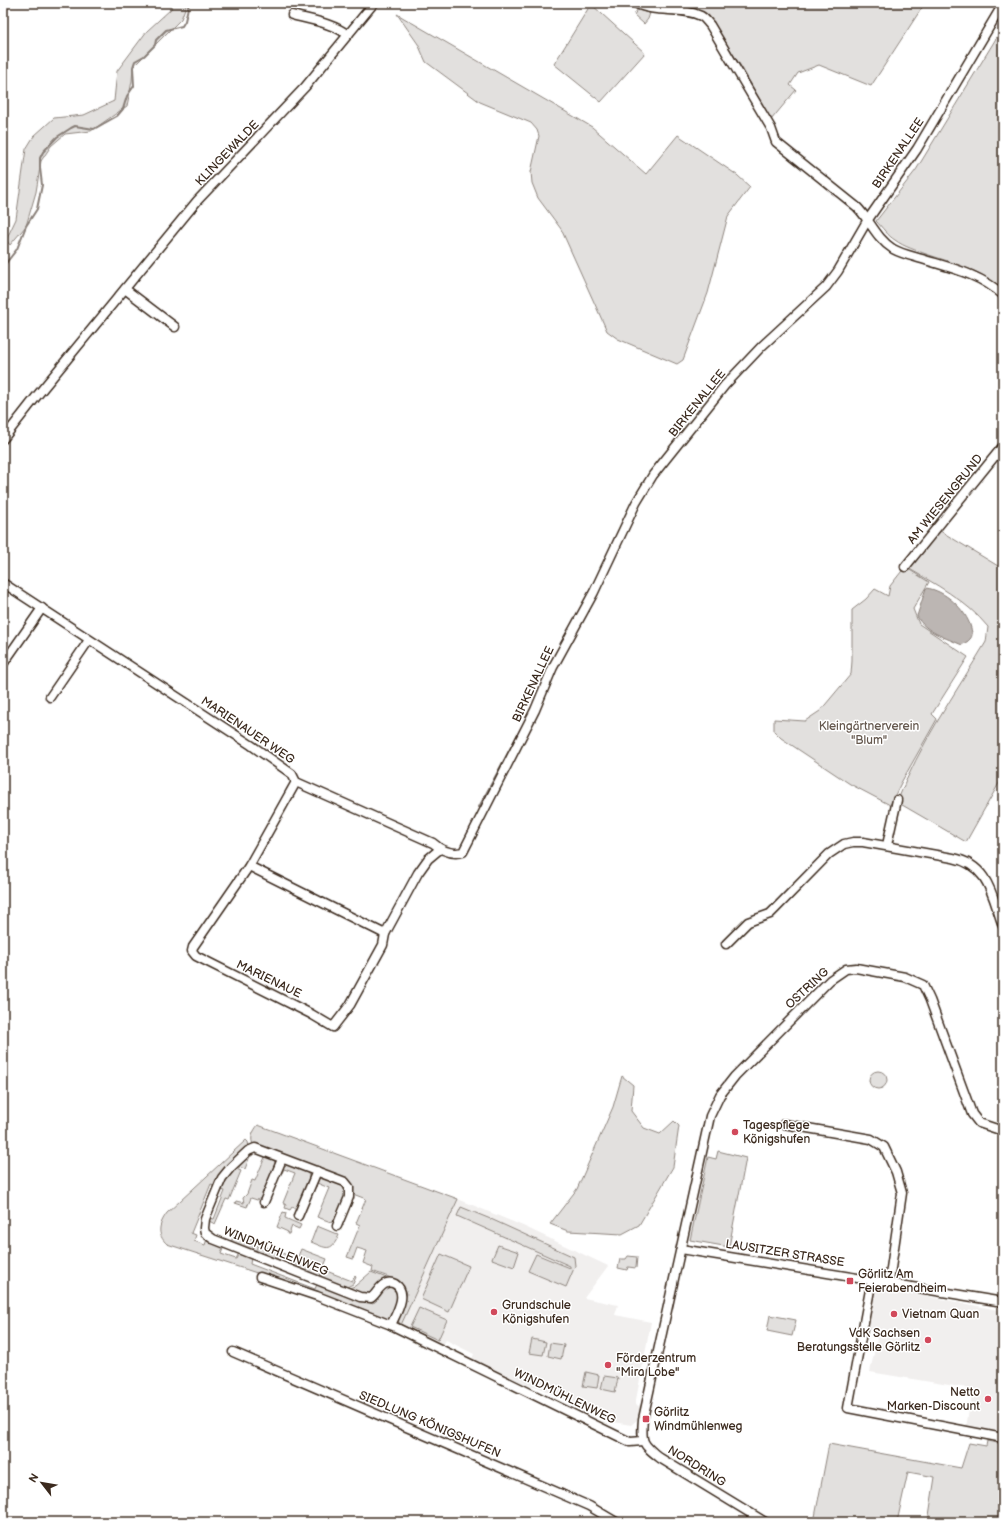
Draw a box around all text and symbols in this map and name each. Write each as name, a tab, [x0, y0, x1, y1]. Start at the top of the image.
street label: BIRKENALLEE	[869, 115, 928, 192]
street label: KLINGEWALDE	[192, 117, 262, 189]
street label: BIRKENALLEE	[666, 367, 729, 440]
street label: AM WIESENGRUND	[905, 451, 986, 547]
street label: BIRKENALLEE	[509, 644, 558, 725]
street label: MARIENAUER WEG	[198, 694, 297, 767]
park label: Kleingärtnerverein "Blum"	[819, 719, 920, 748]
street label: MARIENAUE	[234, 957, 304, 1002]
street label: OSTRING	[783, 965, 832, 1012]
place label: Tagespflege Königshufen	[743, 1118, 810, 1147]
marker: Tagespflege Königshufen	[730, 1127, 740, 1137]
street label: WINDMÜHLENWEG	[221, 1223, 331, 1279]
street label: LAUSITZER STRASSE	[724, 1237, 846, 1270]
place label: Görlitz Am Feierabendheim	[858, 1267, 947, 1296]
marker: Görlitz Am Feierabendheim	[845, 1276, 855, 1286]
place label: Grundschule Königshufen	[502, 1298, 571, 1327]
marker: Grundschule Königshufen	[489, 1307, 499, 1317]
place label: Vietnam Quan	[902, 1307, 980, 1322]
marker: Vietnam Quan	[889, 1309, 899, 1319]
place label: VdK Sachsen Beratungsstelle Görlitz	[797, 1326, 920, 1355]
marker: VdK Sachsen Beratungsstelle Görlitz	[923, 1335, 933, 1345]
place label: Förderzentrum "Mira Lobe"	[616, 1351, 696, 1380]
marker: Förderzentrum "Mira Lobe"	[603, 1360, 613, 1370]
street label: WINDMÜHLENWEG	[511, 1364, 619, 1428]
place label: Netto Marken-Discount	[887, 1385, 980, 1414]
street label: SIEDLUNG KÖNIGSHUFEN	[357, 1387, 503, 1461]
marker: Netto Marken-Discount	[983, 1394, 993, 1404]
place label: Görlitz Windmühlenweg	[654, 1405, 743, 1434]
marker: Görlitz Windmühlenweg	[641, 1414, 651, 1424]
street label: NORDRING	[665, 1443, 729, 1490]
north arrow	[22, 1463, 62, 1503]
text: N	[26, 1471, 42, 1485]

